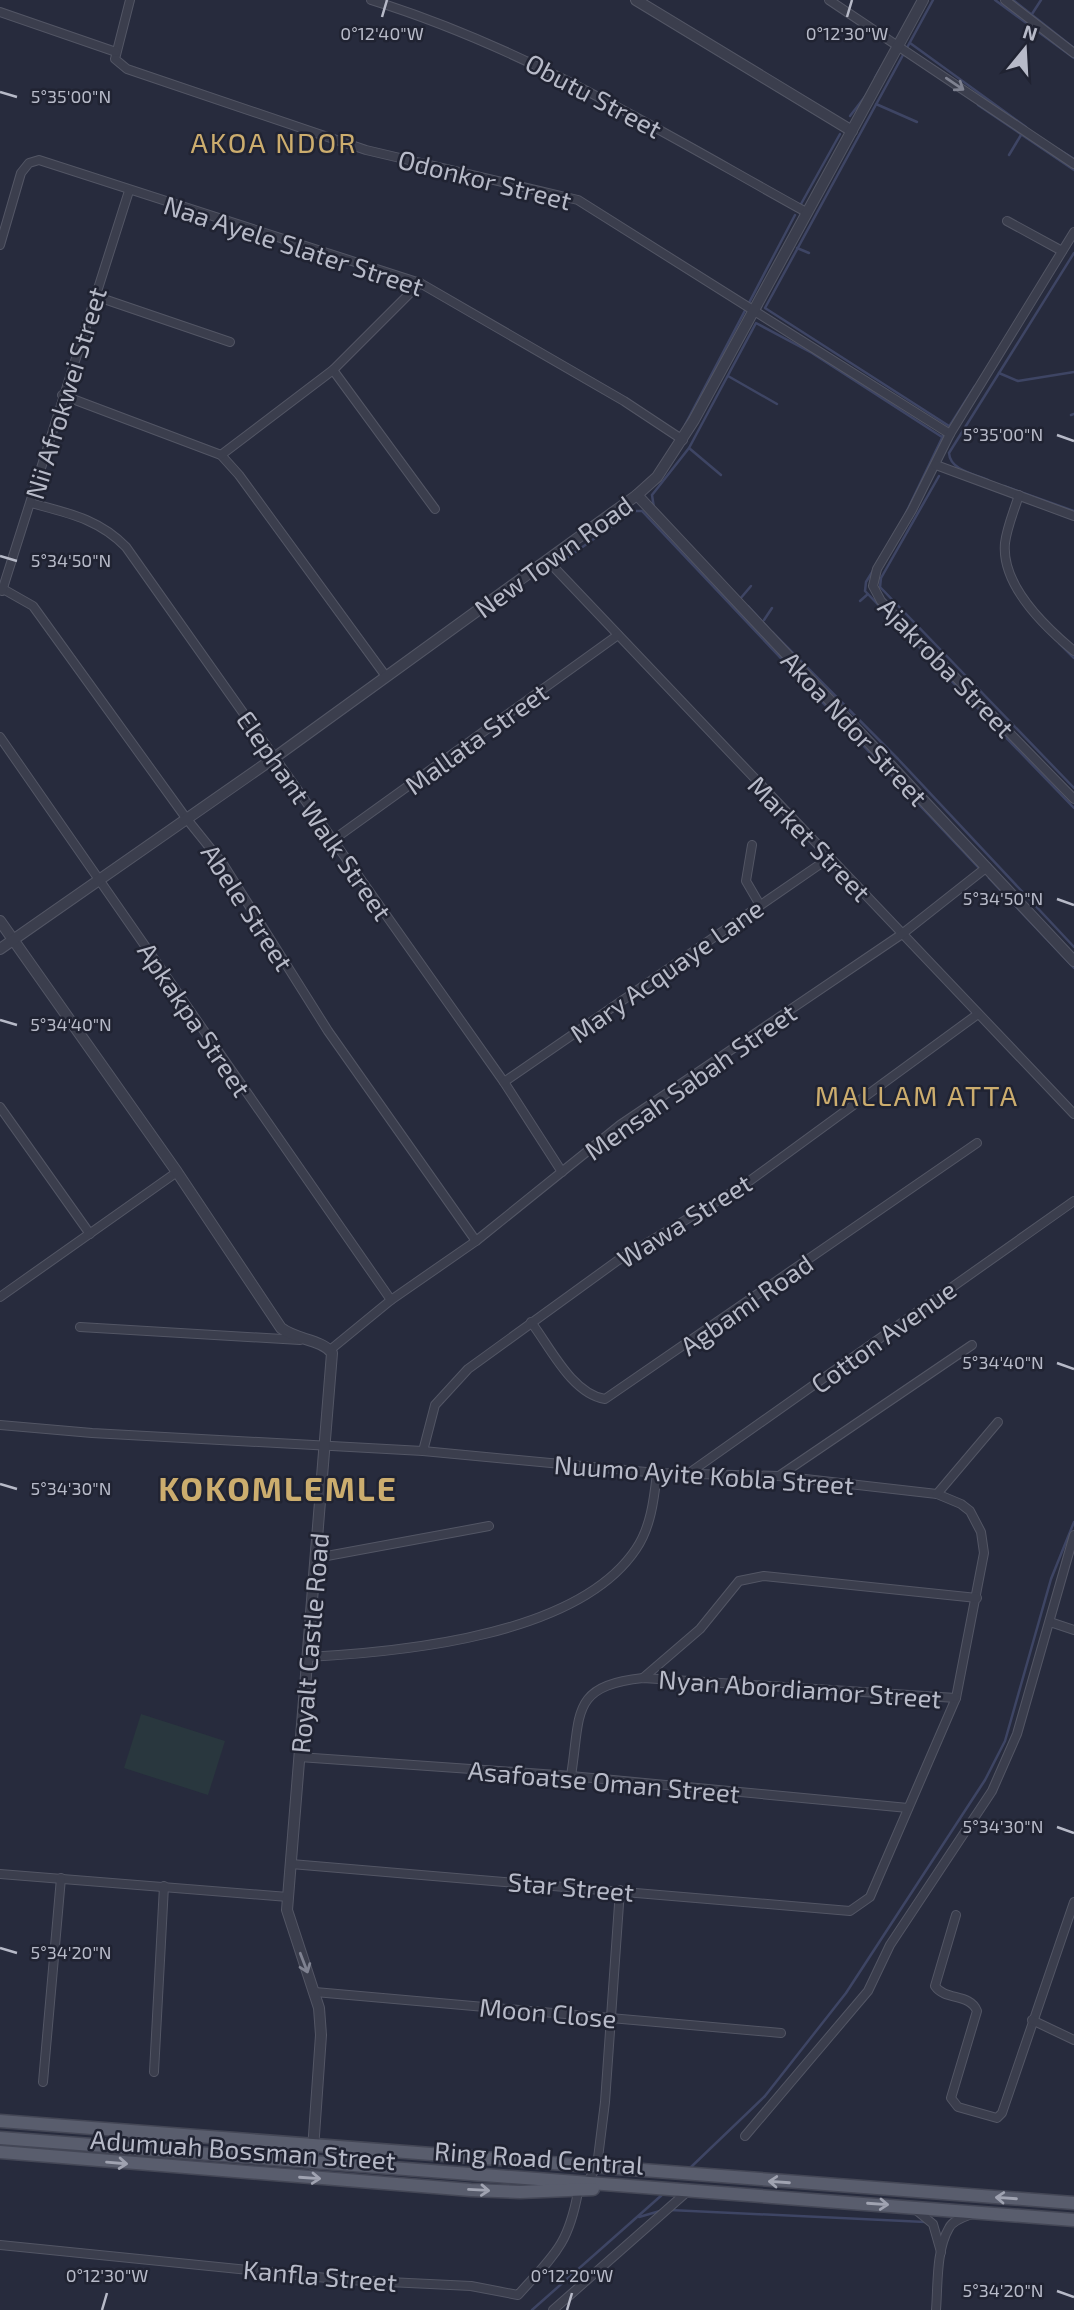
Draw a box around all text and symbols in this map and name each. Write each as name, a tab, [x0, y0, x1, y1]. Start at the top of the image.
north arrow	[990, 14, 1060, 84]
text: N	[1020, 19, 1040, 45]
text: 0°12'40"W	[340, 22, 424, 44]
text: 0°12'30"W	[806, 22, 888, 44]
street label: Obutu Street	[521, 46, 667, 144]
one-way arrow	[945, 77, 965, 91]
text: 5°35'00"N	[31, 85, 111, 107]
district label: AKOA NDOR	[190, 125, 358, 159]
street label: Odonkor Street	[395, 142, 575, 216]
street label: Naa Ayele Slater Street	[160, 188, 428, 302]
street label: Nii Afrokwei Street	[18, 283, 112, 503]
text: 5°35'00"N	[963, 423, 1043, 445]
street label: New Town Road	[468, 488, 638, 624]
text: 5°34'50"N	[31, 549, 111, 571]
street label: Ajakroba Street	[873, 591, 1021, 743]
street label: Akoa Ndor Street	[776, 644, 935, 812]
street label: Mallata Street	[399, 676, 554, 800]
street label: Elephant Walk Street	[231, 704, 399, 926]
street label: Market Street	[742, 769, 878, 907]
street label: Abele Street	[196, 838, 300, 976]
text: 5°34'50"N	[963, 887, 1043, 909]
street label: Mary Acquaye Lane	[564, 892, 768, 1048]
street label: Apkakpa Street	[132, 936, 258, 1102]
street label: Mensah Sabah Street	[578, 996, 802, 1166]
text: 5°34'40"N	[30, 1013, 112, 1035]
district label: MALLAM ATTA	[815, 1078, 1019, 1112]
street label: Wawa Street	[611, 1166, 757, 1273]
street label: Agbami Road	[674, 1247, 818, 1361]
street label: Cotton Avenue	[804, 1273, 962, 1399]
text: 5°34'40"N	[962, 1351, 1044, 1373]
street label: Nuumo Ayite Kobla Street	[553, 1448, 855, 1500]
district label: KOKOMLEMLE	[158, 1468, 398, 1508]
text: 5°34'30"N	[31, 1477, 111, 1499]
street label: Royalt Castle Road	[284, 1531, 334, 1755]
street label: Nyan Abordiamor Street	[657, 1663, 943, 1713]
street label: Asafoatse Oman Street	[467, 1754, 741, 1808]
text: 5°34'30"N	[963, 1815, 1043, 1837]
street label: Star Street	[507, 1865, 635, 1907]
text: 5°34'20"N	[31, 1941, 111, 1963]
one-way arrow	[298, 1951, 311, 1973]
street label: Moon Close	[478, 1991, 618, 2033]
street label: Adumuah Bossman Street	[89, 2123, 397, 2175]
street label: Ring Road Central	[433, 2134, 645, 2180]
one-way arrow	[105, 2157, 128, 2170]
one-way arrow	[299, 2172, 321, 2185]
one-way arrow	[768, 2175, 791, 2188]
one-way arrow	[468, 2184, 491, 2197]
one-way arrow	[995, 2191, 1018, 2204]
one-way arrow	[866, 2198, 889, 2211]
street label: Kanfla Street	[242, 2253, 398, 2297]
text: 0°12'30"W	[66, 2264, 148, 2286]
text: 0°12'20"W	[531, 2264, 613, 2286]
text: 5°34'20"N	[963, 2279, 1043, 2301]

